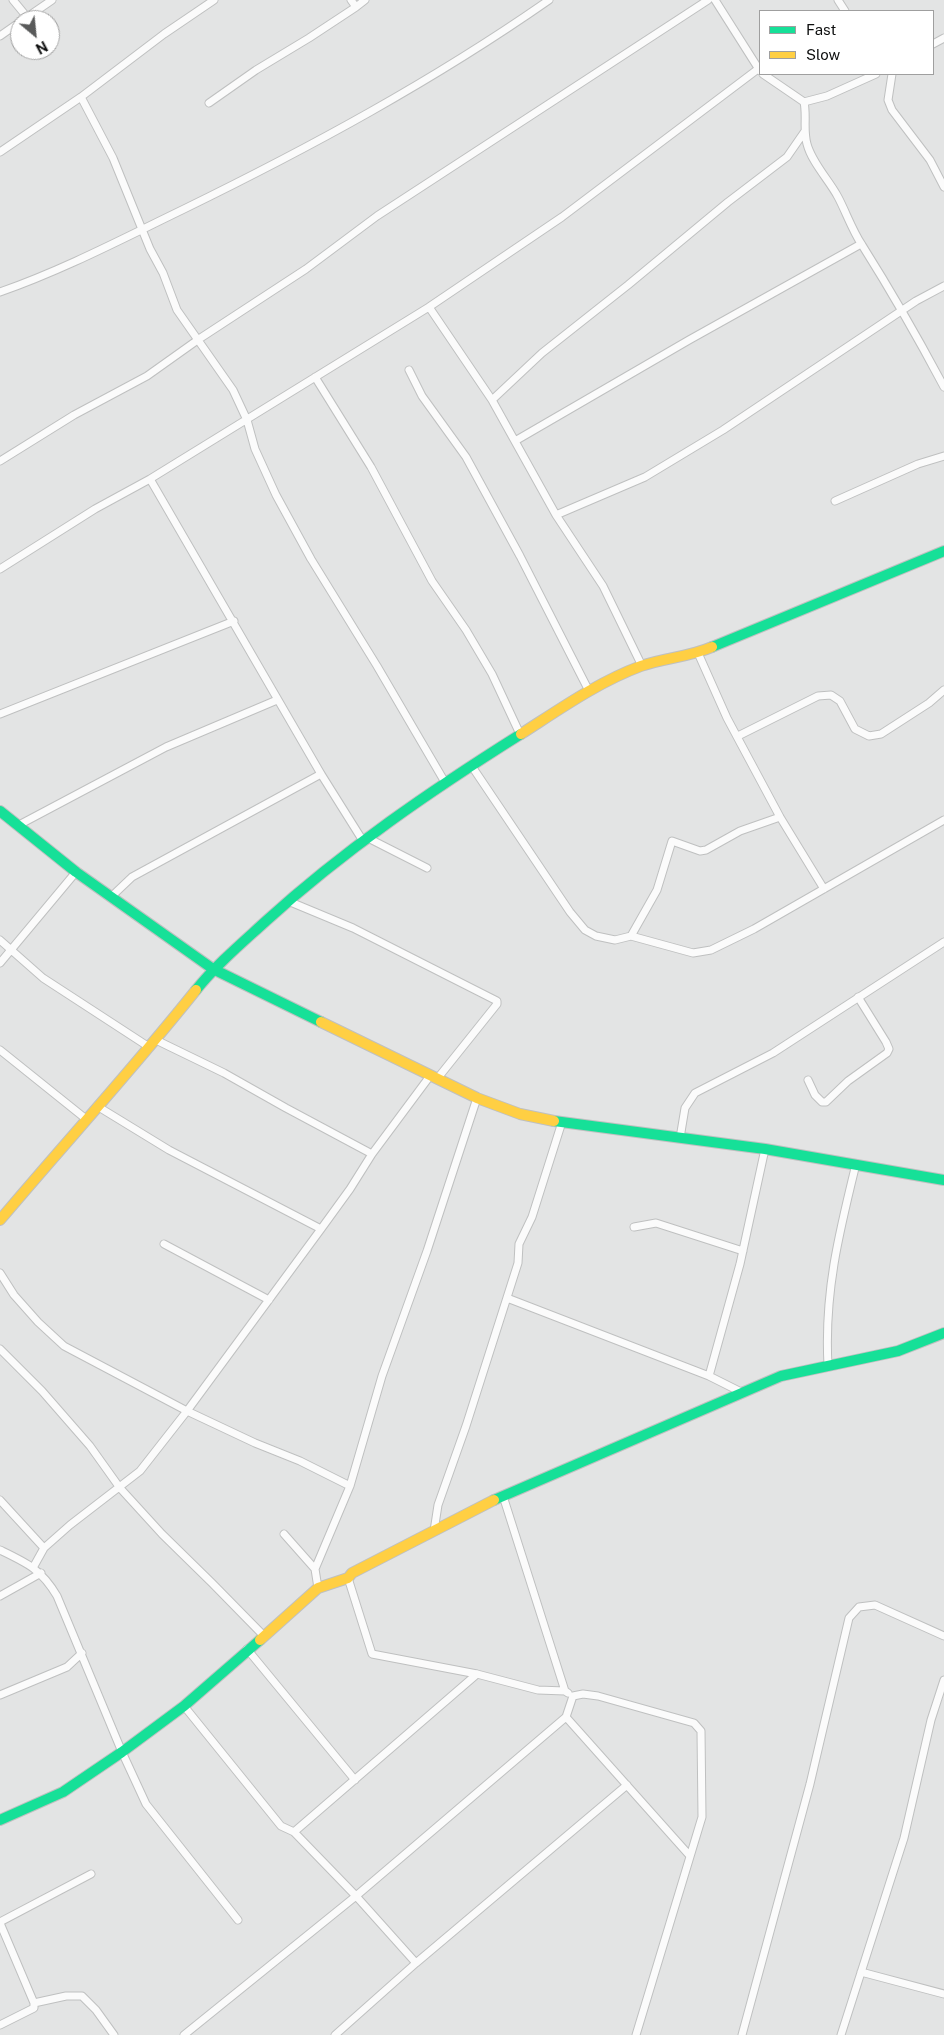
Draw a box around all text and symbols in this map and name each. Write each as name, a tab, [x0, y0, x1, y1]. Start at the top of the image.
north arrow	[10, 10, 60, 60]
legend	[759, 10, 934, 75]
text: Fast	[806, 21, 836, 38]
text: N	[33, 38, 50, 57]
text: Slow	[806, 46, 840, 63]

